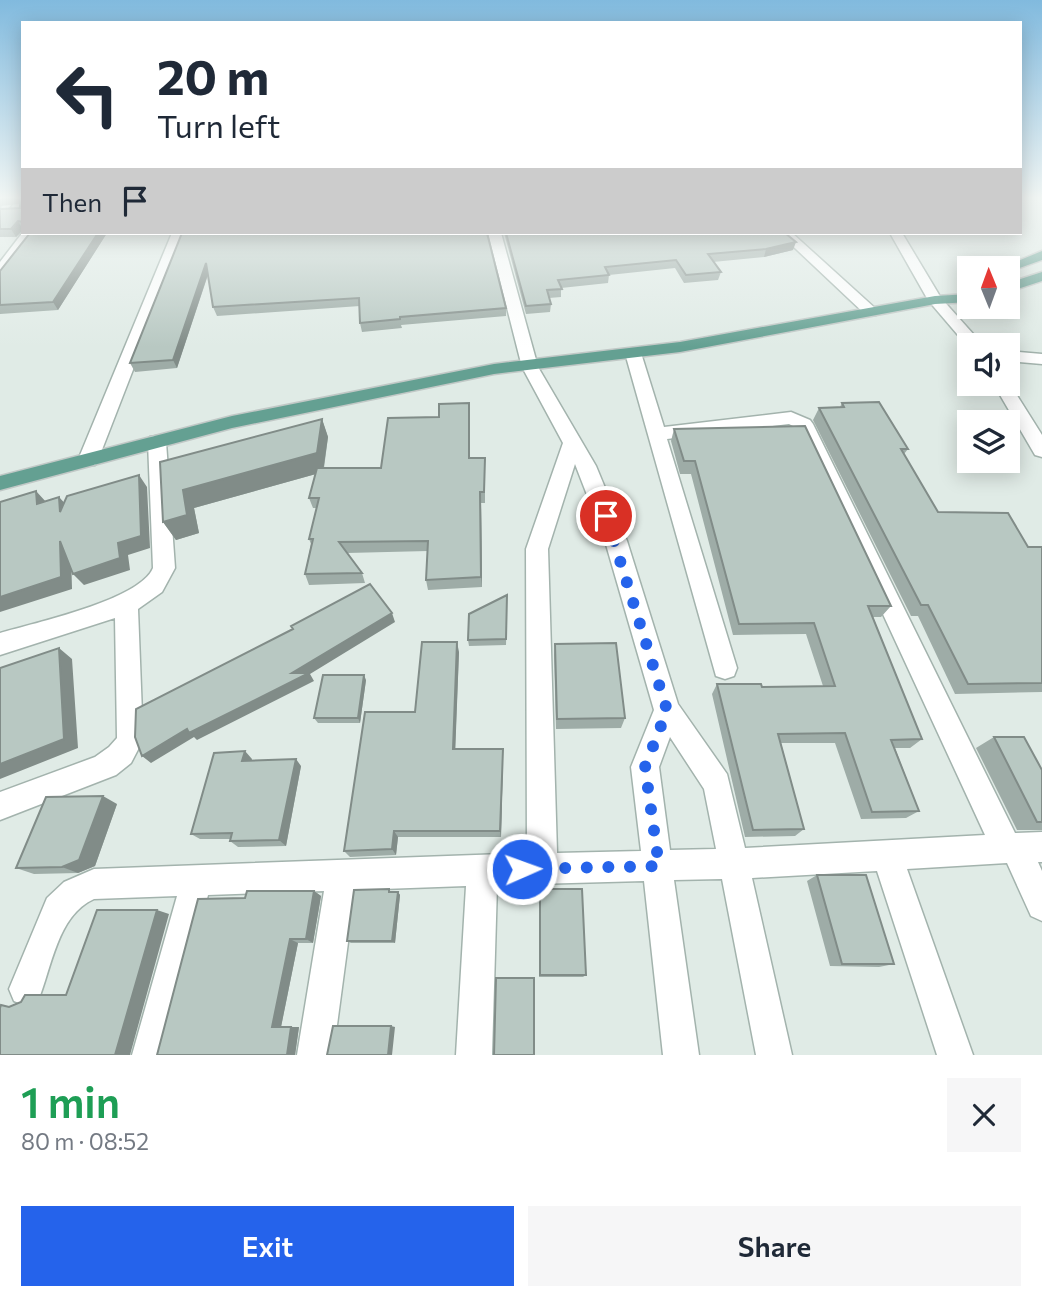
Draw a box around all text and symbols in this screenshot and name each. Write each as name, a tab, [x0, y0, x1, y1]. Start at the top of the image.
text: 20 m	[157, 45, 269, 105]
icon: left	[42, 49, 133, 140]
text: Turn left	[157, 105, 281, 145]
icon: arrive	[116, 182, 154, 220]
text: Then	[42, 186, 102, 217]
north arrow	[957, 256, 1020, 318]
map controls	[957, 256, 1020, 473]
button: sound	[957, 333, 1020, 396]
button: layers	[957, 410, 1020, 473]
pin	[576, 486, 636, 546]
icon: arrive	[587, 497, 625, 535]
position arrow	[485, 832, 559, 906]
text: 1 min	[21, 1075, 120, 1127]
button: close	[947, 1078, 1021, 1152]
text: 80 m · 08:52	[21, 1127, 149, 1155]
button: Exit	[21, 1206, 514, 1286]
button: Share	[528, 1206, 1021, 1286]

